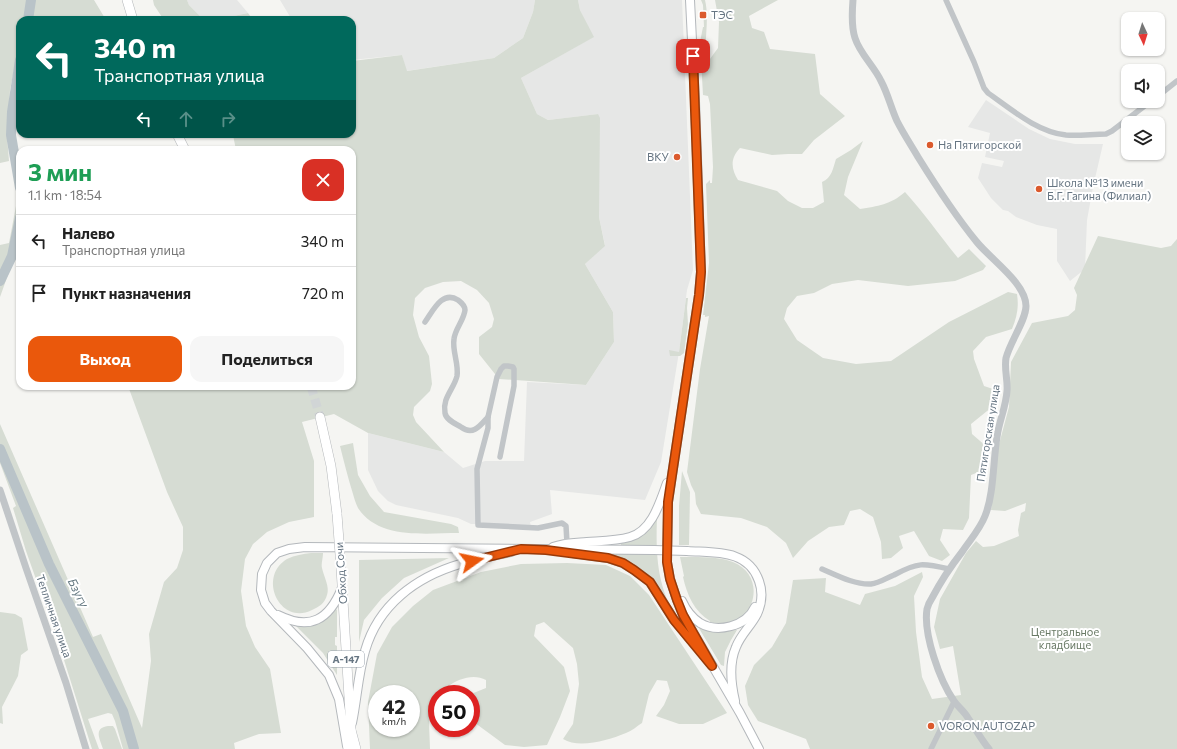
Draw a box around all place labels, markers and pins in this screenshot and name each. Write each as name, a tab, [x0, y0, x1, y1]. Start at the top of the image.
place label: ТЭС	[711, 8, 733, 21]
marker: ТЭС	[698, 10, 708, 20]
pin	[676, 39, 710, 73]
place label: На Пятигорской	[938, 138, 1021, 151]
marker: На Пятигорской	[925, 140, 935, 150]
place label: ВКУ	[647, 150, 670, 163]
marker: ВКУ	[672, 152, 682, 162]
place label: Школа №13 имени Б.Г. Гагина (Филиал)	[1047, 176, 1151, 202]
marker: Школа №13 имени Б.Г. Гагина (Филиал)	[1034, 184, 1044, 194]
place label: VORON.AUTOZAP	[939, 719, 1035, 732]
marker: VORON.AUTOZAP	[926, 721, 936, 731]

